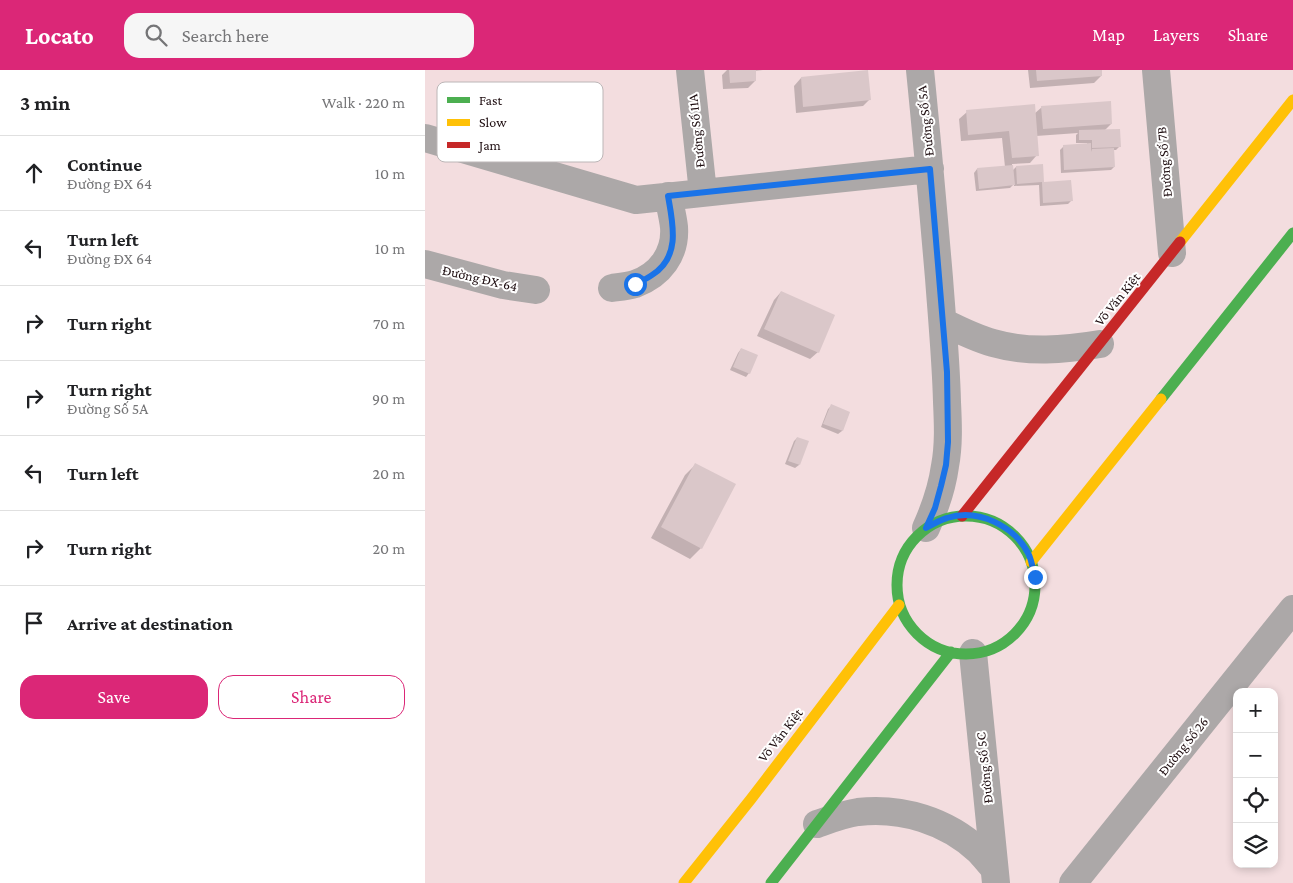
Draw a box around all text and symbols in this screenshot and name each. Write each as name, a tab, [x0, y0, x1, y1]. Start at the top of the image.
search box	[124, 13, 474, 58]
icon: search	[142, 21, 170, 49]
text: Locato	[25, 22, 94, 49]
text: Search here	[182, 25, 269, 46]
text: Map	[1092, 25, 1125, 45]
text: Layers	[1153, 25, 1200, 45]
text: Share	[1228, 25, 1268, 45]
legend	[437, 82, 603, 162]
street label: Đường Số 5A	[913, 85, 937, 157]
text: 3 min	[20, 91, 70, 115]
text: Fast	[479, 92, 503, 108]
street label: Đường Số 11A	[684, 93, 708, 169]
text: Walk · 220 m	[322, 94, 405, 111]
text: Slow	[479, 114, 507, 130]
street label: Đường Số 7B	[1153, 126, 1175, 198]
text: Jam	[477, 137, 501, 153]
text: Continue	[67, 154, 142, 175]
icon: ahead	[20, 159, 48, 187]
text: 10 m	[375, 165, 405, 182]
text: Đường ĐX 64	[67, 175, 152, 192]
text: Turn left	[67, 229, 139, 250]
icon: left	[20, 234, 48, 262]
text: 10 m	[375, 240, 405, 257]
text: Đường ĐX 64	[67, 250, 152, 267]
street label: Đường ĐX-64	[441, 262, 519, 294]
street label: Võ Văn Kiệt	[1091, 269, 1143, 329]
route start	[624, 273, 647, 296]
icon: right	[20, 309, 48, 337]
text: Turn right	[67, 313, 152, 334]
text: 70 m	[373, 315, 405, 332]
text: Turn right	[67, 379, 152, 400]
icon: right	[20, 384, 48, 412]
text: 90 m	[372, 390, 405, 407]
text: Đường Số 5A	[67, 400, 148, 417]
icon: left	[20, 459, 48, 487]
text: Turn left	[67, 463, 139, 484]
text: 20 m	[372, 465, 405, 482]
icon: right	[20, 534, 48, 562]
text: Turn right	[67, 538, 152, 559]
text: 20 m	[372, 540, 405, 557]
route end	[1024, 566, 1047, 589]
icon: arrive	[20, 609, 48, 637]
text: Arrive at destination	[67, 613, 233, 634]
button: Save	[20, 675, 208, 719]
button: Share	[218, 675, 405, 719]
map controls	[1233, 688, 1278, 868]
button: +	[1233, 688, 1278, 733]
street label: Võ Văn Kiệt	[754, 705, 806, 765]
street label: Đường Số 26	[1155, 714, 1211, 778]
street label: Đường Số 5C	[972, 732, 996, 804]
button: −	[1233, 733, 1278, 778]
button: locate	[1233, 778, 1278, 823]
button: layers	[1233, 823, 1278, 868]

